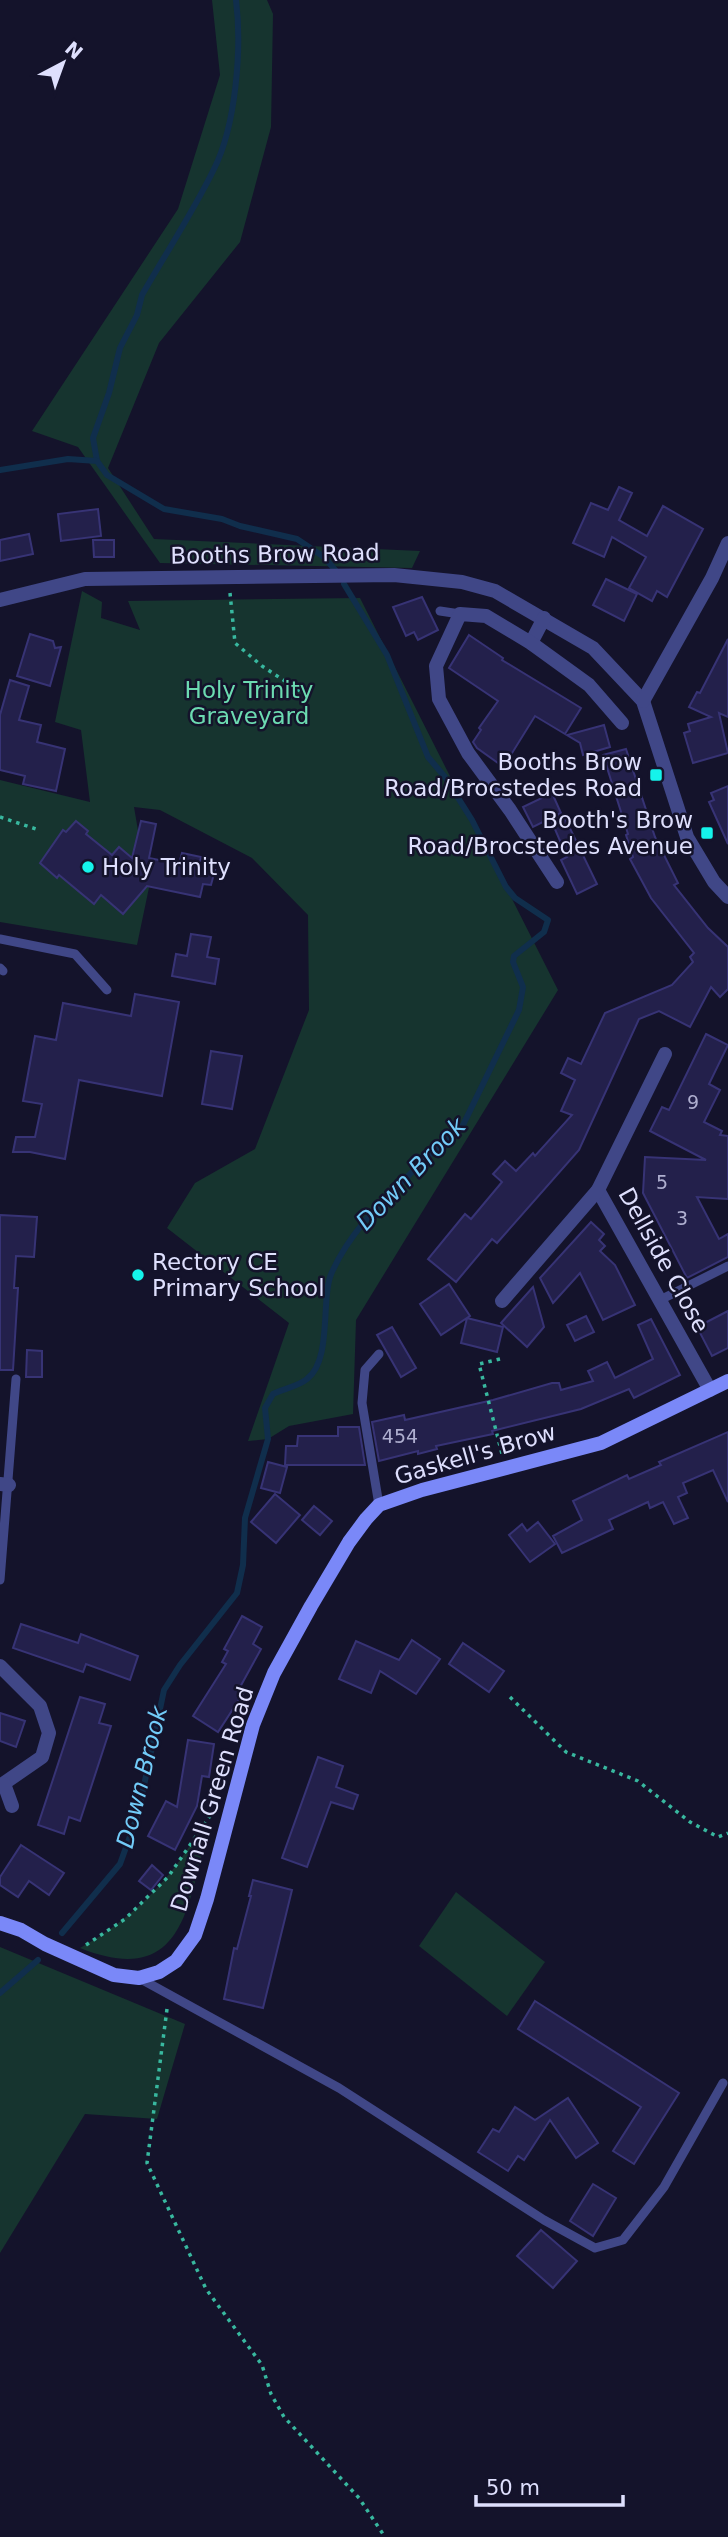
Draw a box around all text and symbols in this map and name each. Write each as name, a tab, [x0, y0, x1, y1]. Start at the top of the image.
north arrow	[28, 28, 98, 98]
text: N	[61, 37, 87, 64]
street label: Booths Brow Road	[170, 539, 380, 569]
park label: Holy Trinity Graveyard	[185, 677, 313, 729]
place label: Booths Brow Road/Brocstedes Road	[384, 749, 642, 801]
marker: Booths Brow Road/Brocstedes Road	[648, 767, 664, 783]
place label: Booth's Brow Road/Brocstedes Avenue	[407, 807, 693, 859]
marker: Booth's Brow Road/Brocstedes Avenue	[699, 825, 715, 841]
place label: Holy Trinity	[102, 854, 231, 880]
marker: Holy Trinity	[80, 859, 96, 875]
house number: 9	[687, 1091, 699, 1113]
water label: Down Brook	[350, 1111, 472, 1236]
house number: 5	[656, 1171, 668, 1193]
street label: Dellside Close	[613, 1183, 715, 1337]
house number: 3	[676, 1207, 688, 1229]
place label: Rectory CE Primary School	[152, 1249, 325, 1301]
marker: Rectory CE Primary School	[130, 1267, 146, 1283]
street label: Gaskell's Brow	[391, 1419, 559, 1489]
house number: 454	[382, 1425, 418, 1447]
street label: Downall Green Road	[165, 1683, 259, 1915]
water label: Down Brook	[111, 1702, 173, 1851]
scale bar	[476, 2464, 623, 2508]
text: 50 m	[486, 2476, 540, 2500]

